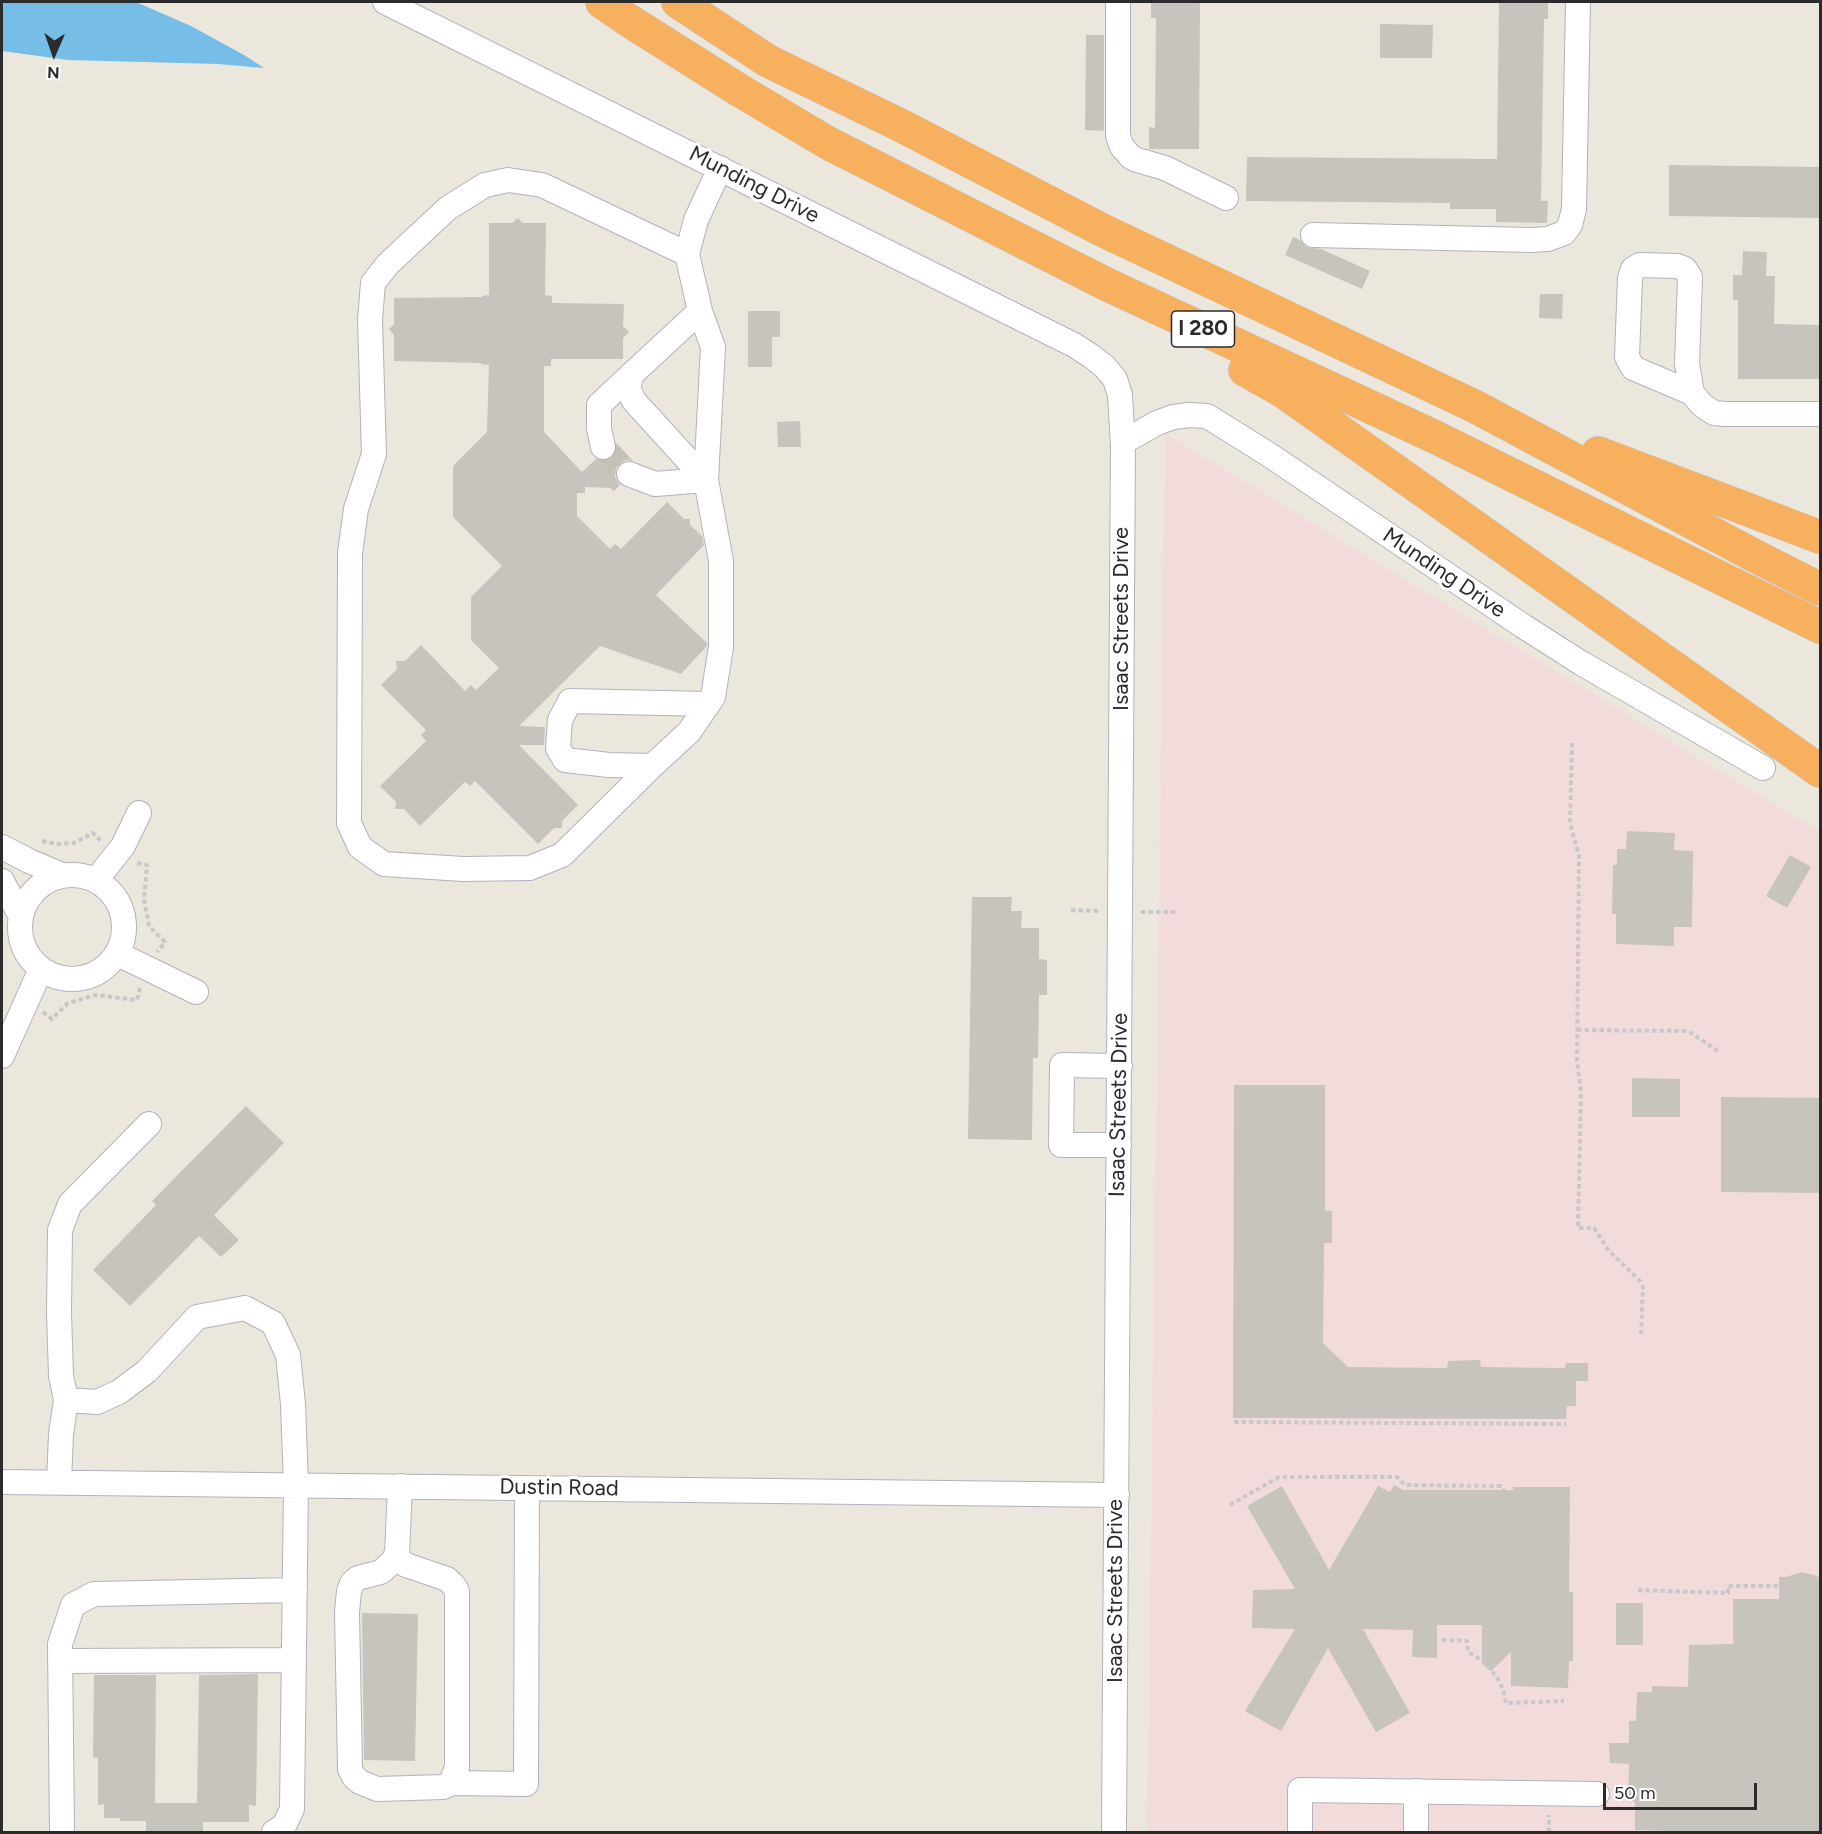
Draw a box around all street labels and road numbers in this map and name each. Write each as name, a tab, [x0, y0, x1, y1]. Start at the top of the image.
street label: Munding Drive	[684, 141, 824, 229]
road number: I 280	[1172, 311, 1234, 347]
street label: Munding Drive	[1377, 522, 1511, 624]
street label: Isaac Streets Drive	[1109, 527, 1135, 711]
street label: Isaac Streets Drive	[1104, 1013, 1134, 1197]
street label: Dustin Road	[499, 1474, 619, 1502]
street label: Isaac Streets Drive	[1103, 1499, 1129, 1683]

